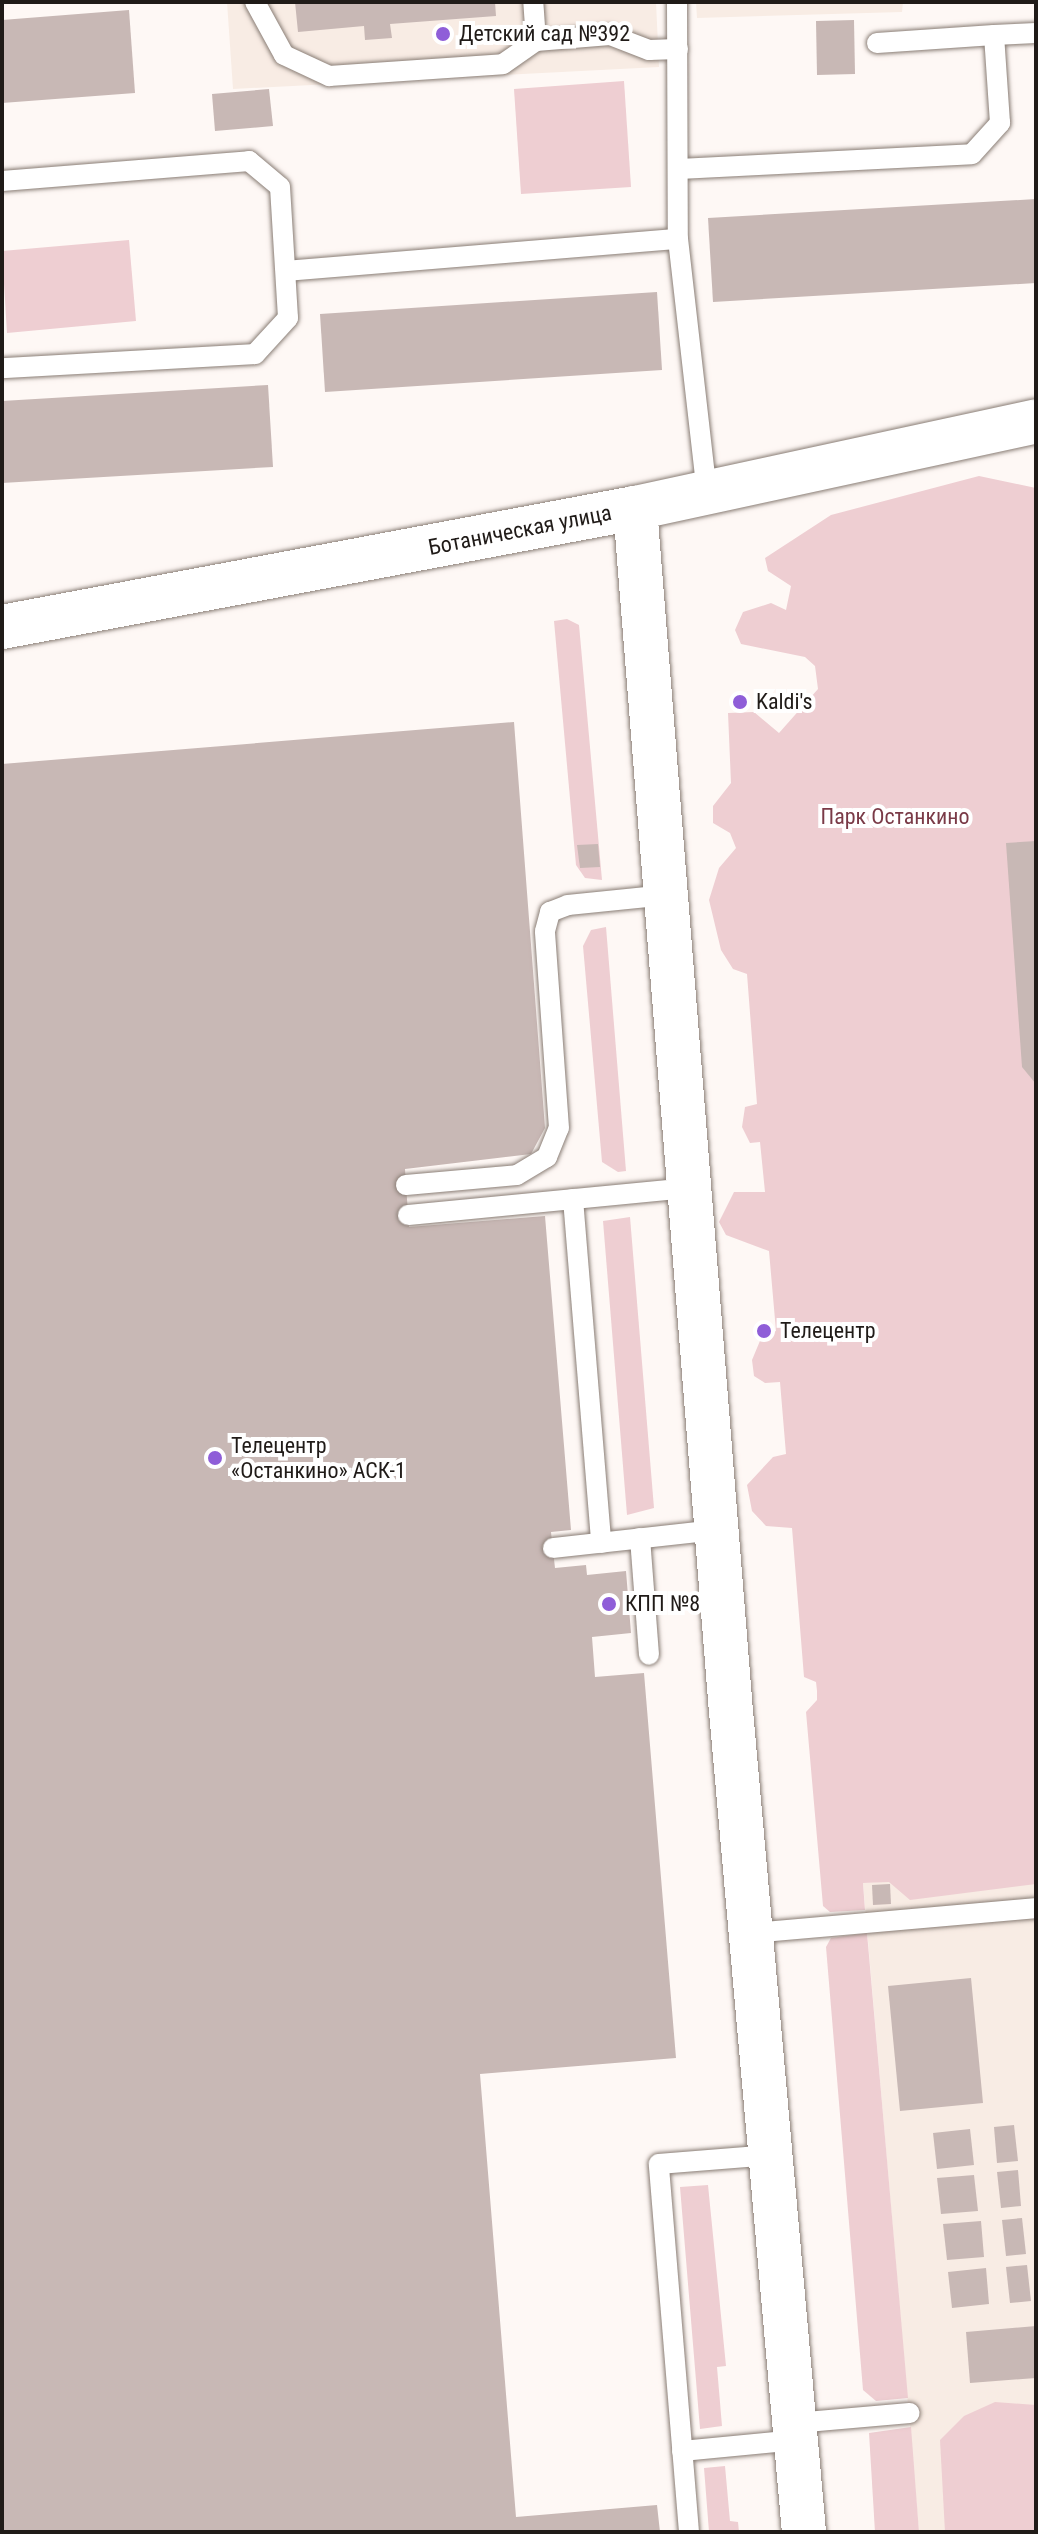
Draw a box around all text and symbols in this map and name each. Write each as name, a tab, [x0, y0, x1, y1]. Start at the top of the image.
place label: Детский сад №392	[459, 21, 630, 47]
marker: Детский сад №392	[434, 25, 452, 43]
street label: Ботаническая улица	[426, 499, 614, 561]
place label: Kaldi's	[756, 689, 813, 715]
marker: Kaldi's	[731, 693, 749, 711]
park label: Парк Останкино	[821, 804, 969, 830]
place label: Телецентр	[780, 1318, 875, 1344]
marker: Телецентр	[755, 1322, 773, 1340]
place label: Телецентр «Останкино» АСК-1	[231, 1432, 406, 1484]
marker: Телецентр «Останкино» АСК-1	[206, 1449, 224, 1467]
place label: КПП №8	[625, 1591, 700, 1617]
marker: КПП №8	[600, 1595, 618, 1613]

